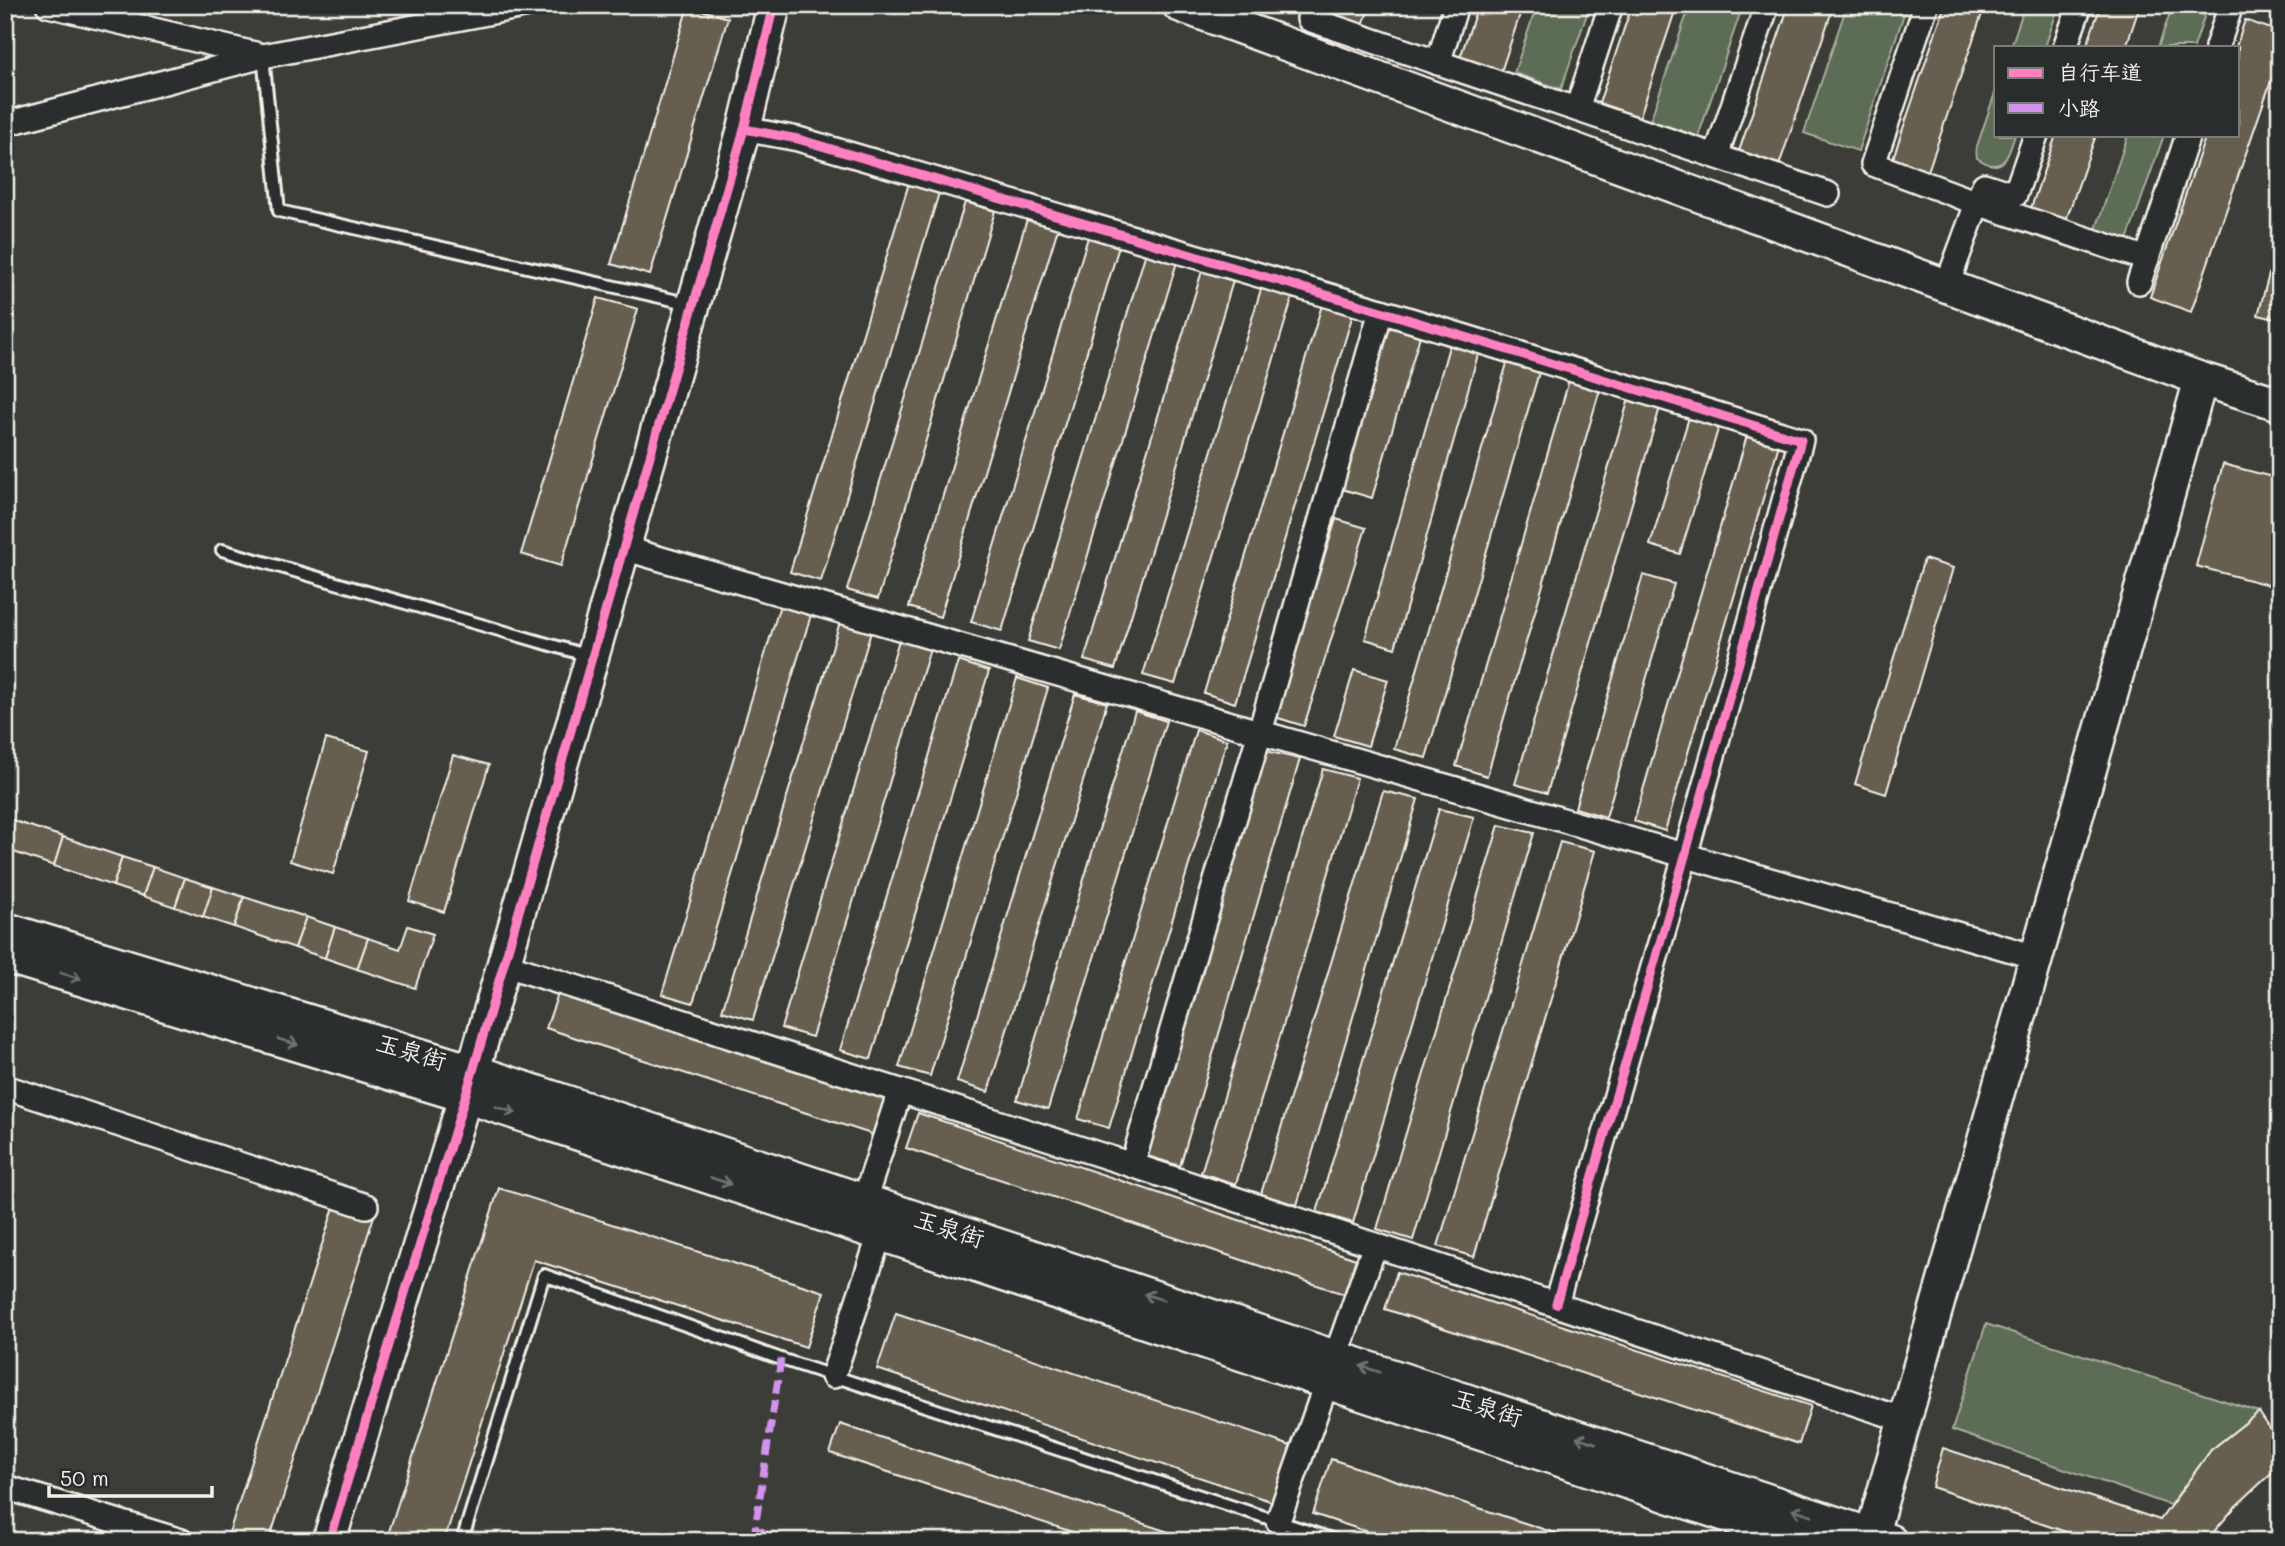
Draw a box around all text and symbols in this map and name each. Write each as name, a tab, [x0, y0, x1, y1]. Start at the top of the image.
legend	[1994, 46, 2240, 136]
text: 自行车道	[2058, 58, 2142, 85]
text: 小路	[2058, 94, 2100, 121]
one-way arrow	[59, 971, 81, 984]
street label: 玉泉街	[372, 1025, 450, 1076]
one-way arrow	[277, 1037, 299, 1050]
one-way arrow	[494, 1104, 516, 1117]
one-way arrow	[710, 1176, 732, 1188]
street label: 玉泉街	[910, 1202, 988, 1253]
one-way arrow	[1143, 1290, 1165, 1302]
one-way arrow	[1359, 1361, 1381, 1374]
street label: 玉泉街	[1448, 1381, 1526, 1432]
one-way arrow	[1575, 1433, 1597, 1445]
scale bar	[49, 1455, 212, 1499]
text: 50 m	[60, 1464, 109, 1491]
one-way arrow	[1791, 1505, 1813, 1517]

